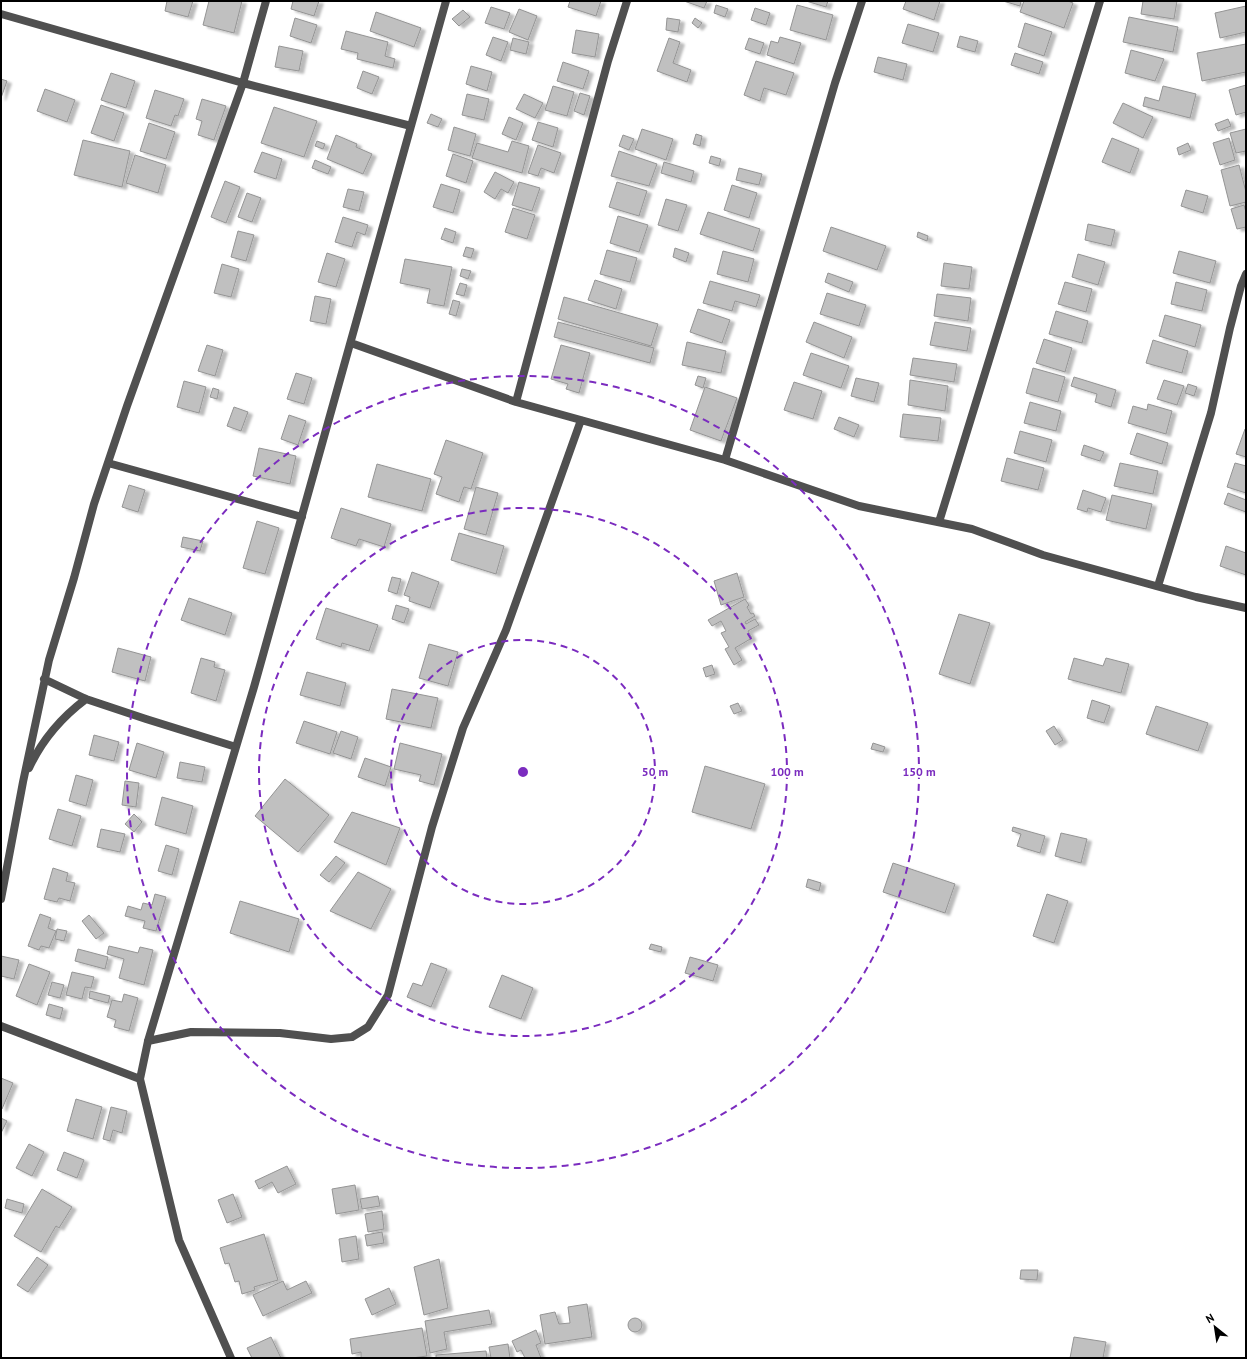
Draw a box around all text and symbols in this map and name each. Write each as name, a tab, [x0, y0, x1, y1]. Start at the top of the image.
text: 50 m	[642, 764, 668, 779]
text: 100 m	[770, 764, 804, 779]
text: 150 m	[902, 764, 936, 779]
centre of rings	[516, 765, 530, 779]
north arrow	[1195, 1307, 1235, 1347]
text: N	[1203, 1310, 1217, 1326]

